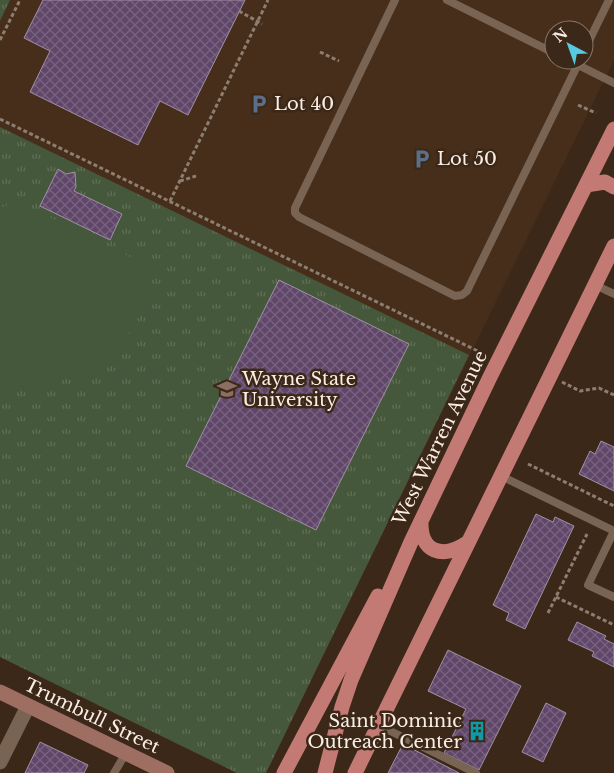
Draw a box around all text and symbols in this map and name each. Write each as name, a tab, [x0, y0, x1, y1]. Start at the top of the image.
north arrow	[544, 20, 594, 70]
text: N	[550, 24, 571, 46]
parking icon: Lot 40	[248, 93, 270, 115]
place label: Lot 40	[274, 93, 334, 115]
parking icon: Lot 50	[411, 148, 433, 170]
place label: Lot 50	[437, 148, 497, 170]
street label: West Warren Avenue	[388, 347, 492, 530]
place label: Wayne State University	[241, 368, 356, 411]
school or university icon: Wayne State University	[216, 378, 238, 400]
street label: Trumbull Street	[21, 674, 163, 758]
place label: Saint Dominic Outreach Center	[307, 710, 462, 753]
building icon: Saint Dominic Outreach Center	[466, 720, 488, 742]

